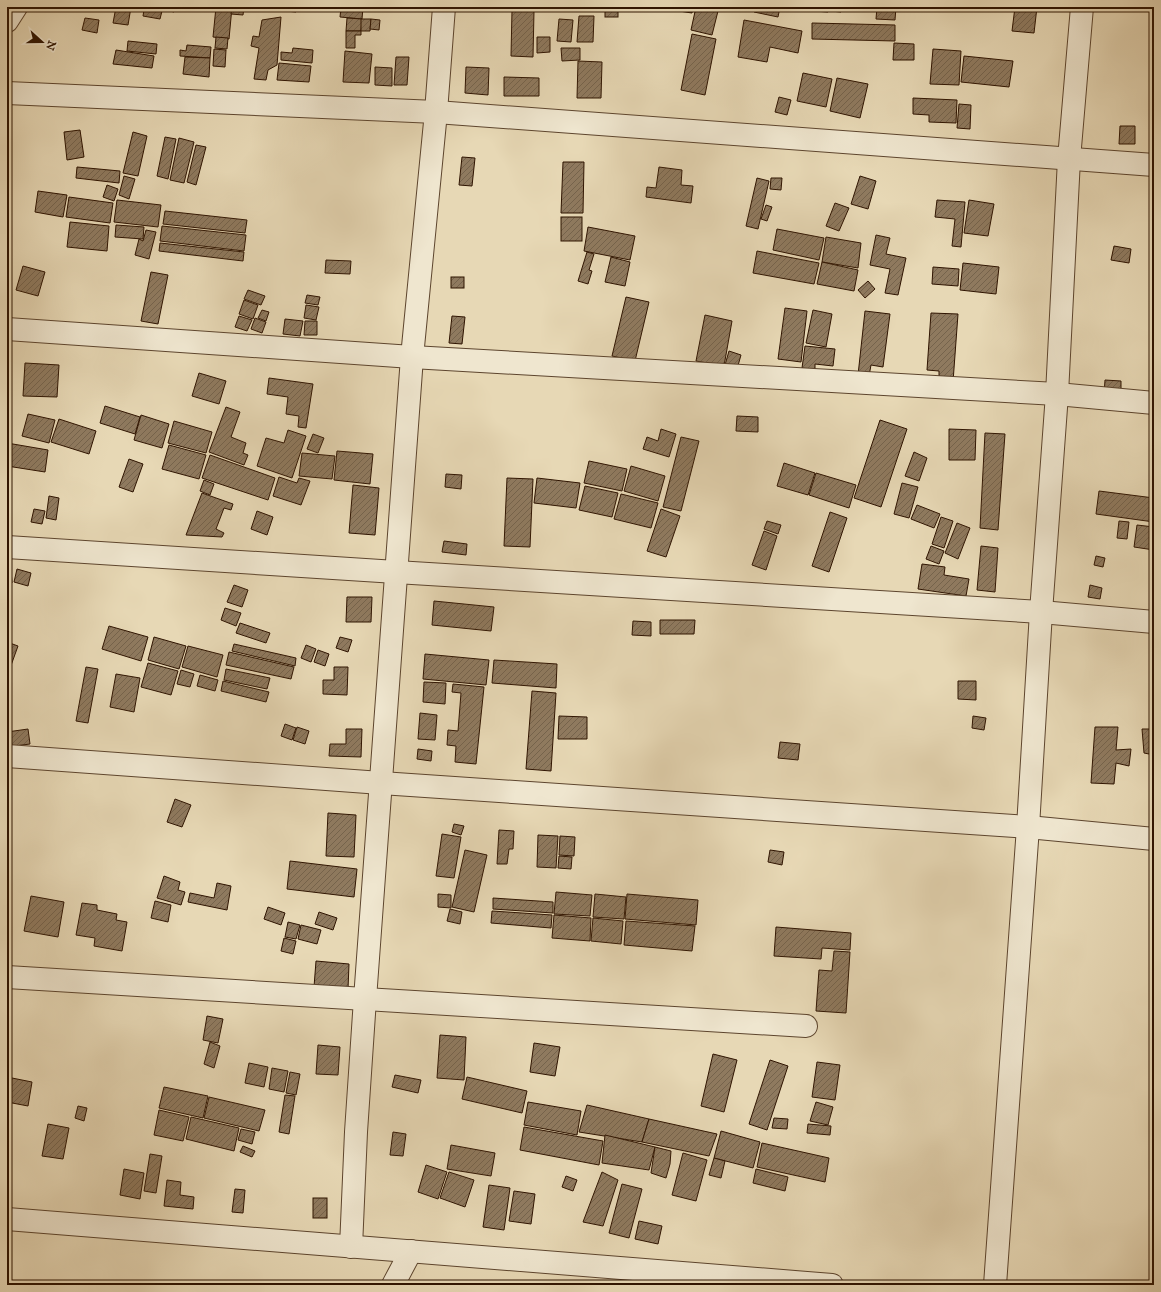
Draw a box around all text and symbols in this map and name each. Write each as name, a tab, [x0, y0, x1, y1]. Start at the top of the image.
north arrow	[22, 22, 62, 62]
text: N	[43, 39, 59, 53]

